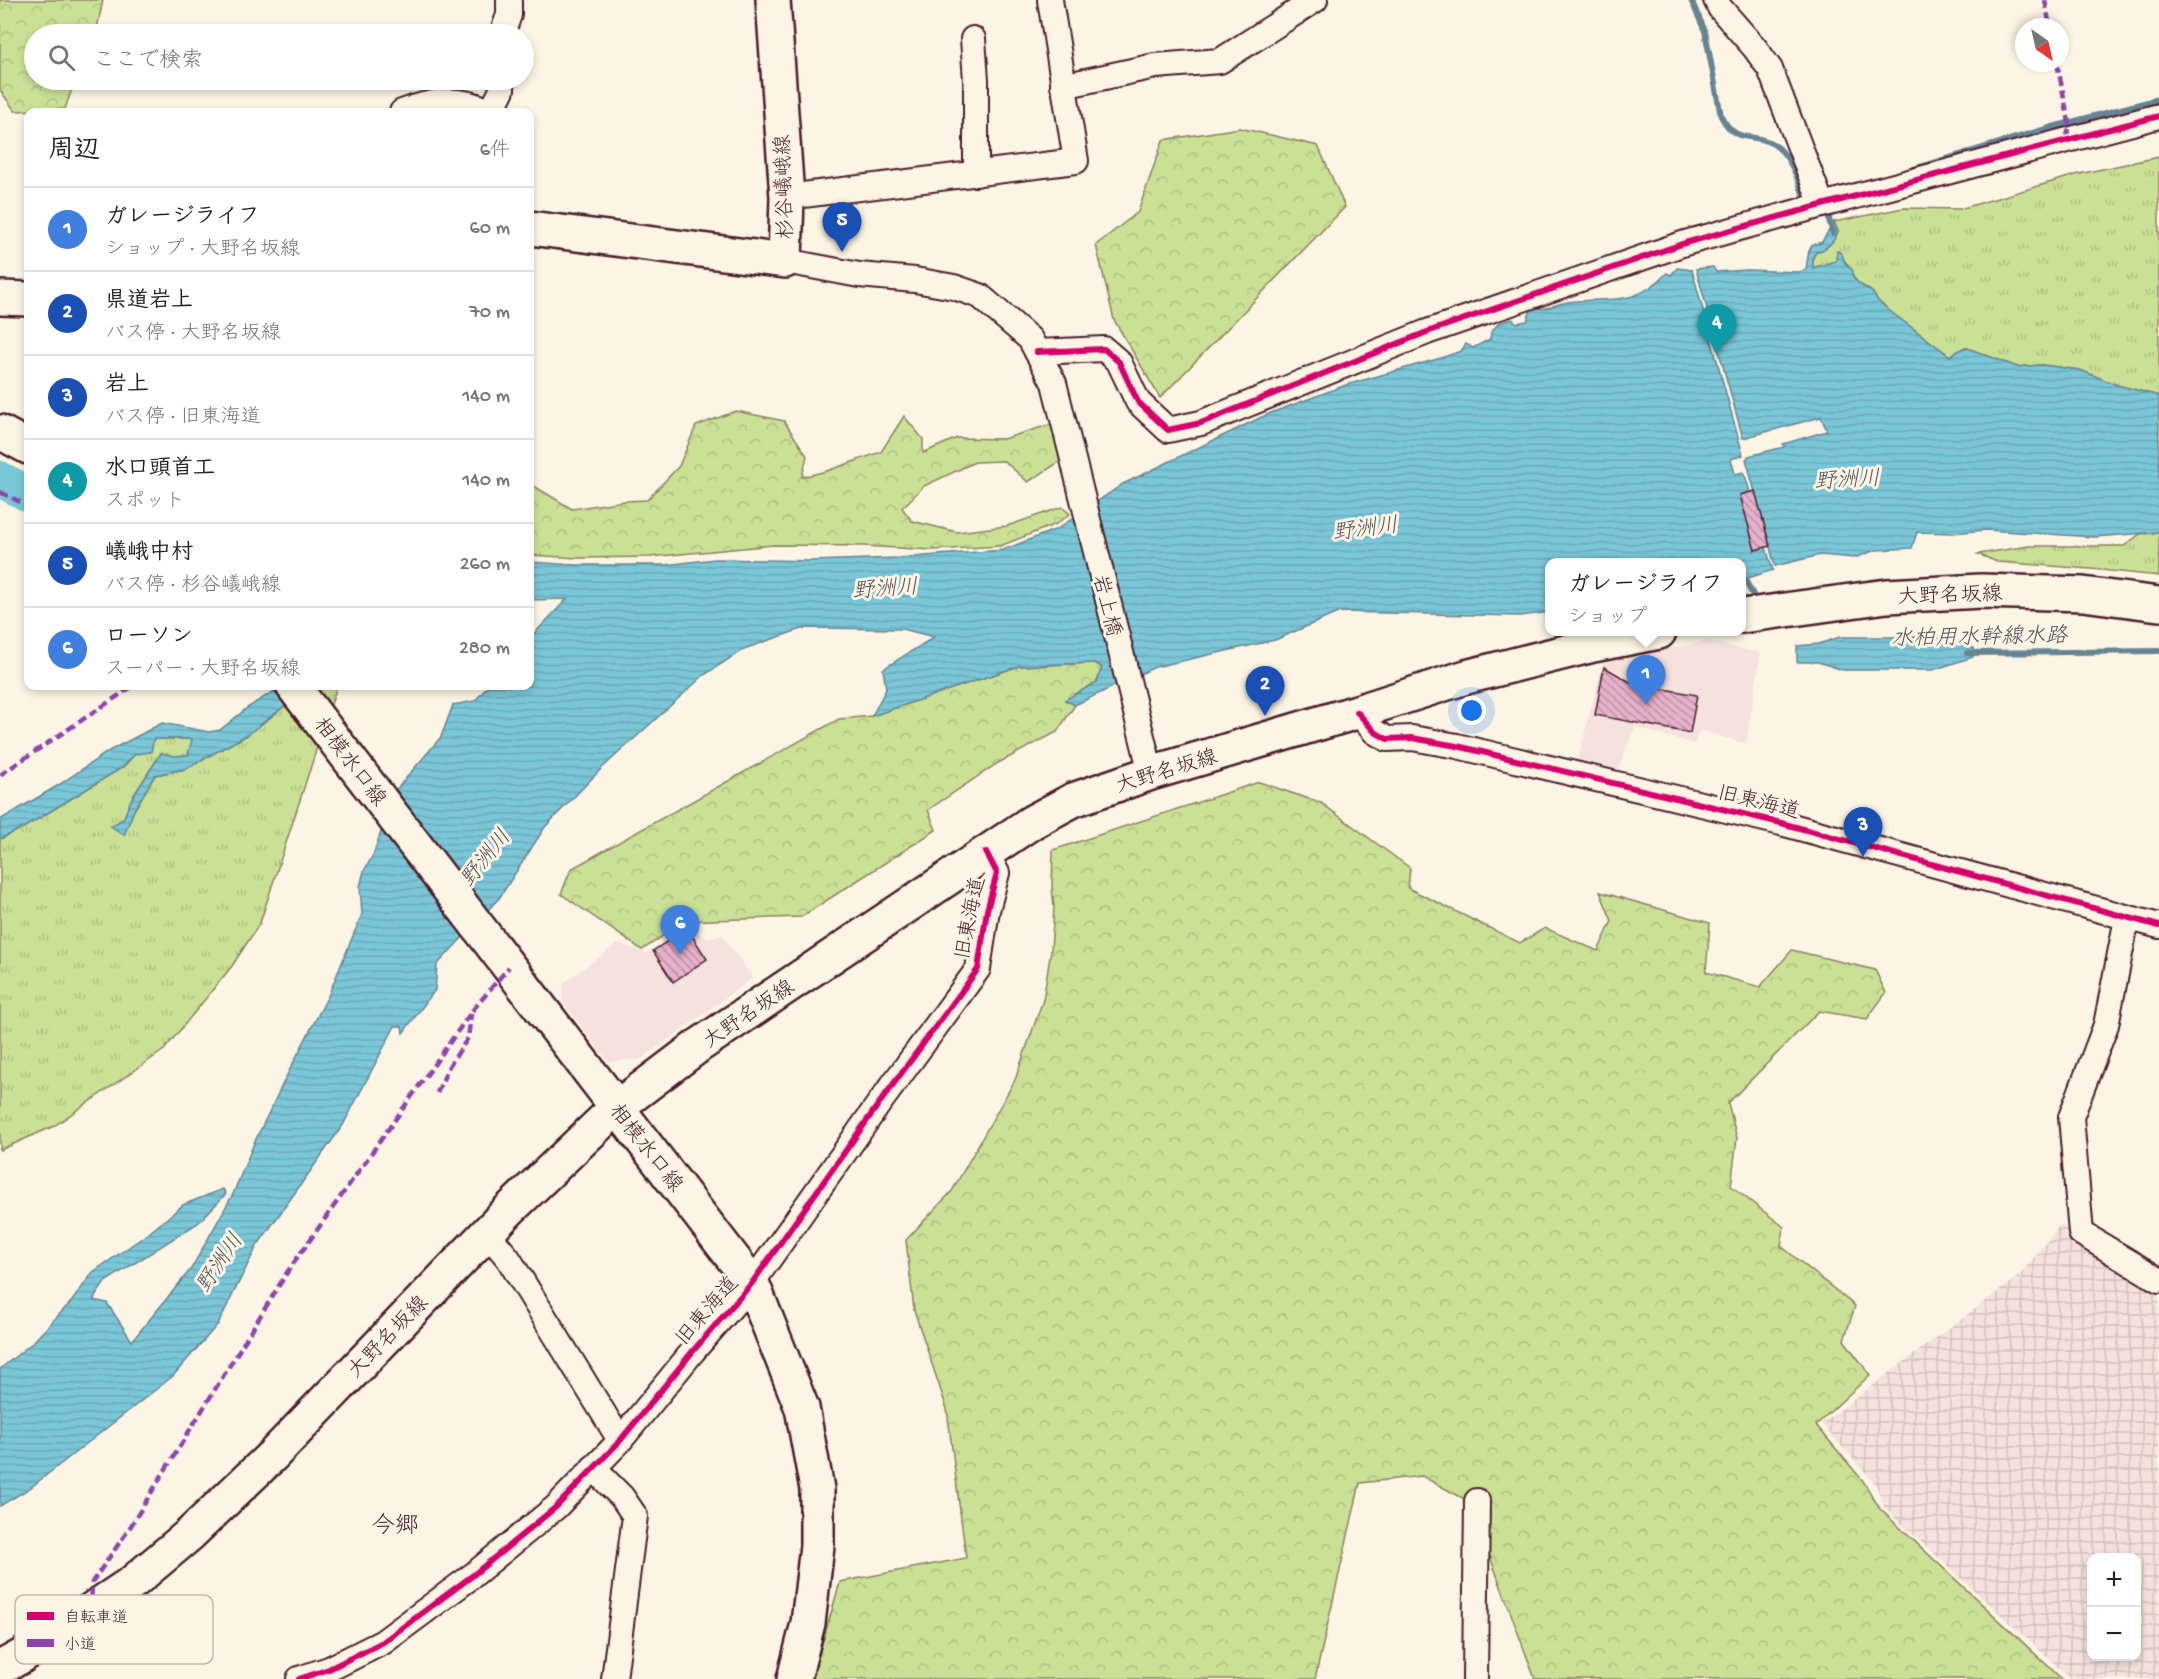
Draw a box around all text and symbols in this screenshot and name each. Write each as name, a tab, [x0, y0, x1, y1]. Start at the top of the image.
north arrow	[2015, 18, 2069, 72]
search box	[24, 24, 534, 90]
icon: search	[45, 41, 78, 74]
text: ここで検索	[93, 49, 203, 75]
street label: 杉谷嶬峨線	[770, 134, 801, 240]
text: 周辺	[48, 137, 100, 168]
text: 6件	[480, 140, 510, 163]
pin: 5	[822, 202, 862, 252]
text: ガレージライフ	[105, 205, 260, 231]
text: 1	[63, 218, 72, 241]
text: 60 m	[470, 218, 510, 241]
text: ショップ · 大野名坂線	[105, 239, 300, 262]
text: 県道岩上	[105, 289, 193, 315]
text: 2	[63, 302, 72, 325]
text: 70 m	[469, 302, 510, 325]
pin: 4	[1698, 304, 1736, 354]
text: バス停 · 大野名坂線	[105, 323, 281, 346]
text: 岩上	[105, 373, 149, 399]
text: 3	[62, 386, 73, 409]
text: 140 m	[462, 386, 510, 409]
text: バス停 · 旧東海道	[105, 407, 261, 430]
text: 水口頭首工	[105, 457, 215, 483]
water label: 野洲川	[1814, 466, 1881, 497]
text: 4	[63, 470, 72, 493]
text: 140 m	[462, 470, 510, 493]
text: スポット	[105, 491, 185, 514]
water label: 野洲川	[1331, 513, 1400, 548]
text: 嶬峨中村	[105, 541, 193, 567]
text: 5	[62, 554, 73, 577]
text: 260 m	[460, 554, 510, 577]
popup	[1545, 558, 1746, 636]
street label: 岩上橋	[1085, 572, 1125, 639]
text: ガレージライフ	[1568, 573, 1723, 599]
text: バス停 · 杉谷嶬峨線	[105, 575, 281, 598]
water label: 野洲川	[851, 575, 919, 606]
street label: 大野名坂線	[1897, 582, 2003, 612]
text: ショップ	[1568, 607, 1647, 630]
water label: 水柏用水幹線水路	[1891, 623, 2069, 654]
text: ローソン	[105, 625, 193, 651]
text: 6	[62, 638, 73, 661]
text: 280 m	[459, 638, 510, 661]
pin: 1	[1626, 656, 1666, 705]
text: スーパー · 大野名坂線	[105, 659, 300, 682]
pin: 2	[1246, 666, 1284, 716]
your location	[1457, 696, 1486, 725]
street label: 相模水口線	[307, 713, 391, 813]
street label: 大野名坂線	[1113, 745, 1221, 801]
street label: 旧東海道	[1714, 780, 1802, 827]
pin: 3	[1844, 808, 1882, 857]
water label: 野洲川	[455, 825, 518, 893]
street label: 旧東海道	[950, 875, 993, 962]
pin: 6	[660, 906, 700, 955]
street label: 大野名坂線	[699, 975, 800, 1056]
street label: 相模水口線	[602, 1099, 687, 1198]
water label: 野洲川	[191, 1229, 251, 1299]
street label: 旧東海道	[670, 1271, 746, 1352]
street label: 大野名坂線	[343, 1291, 435, 1385]
district label: 今郷	[371, 1512, 419, 1542]
map controls	[2087, 1553, 2141, 1661]
button: +	[2087, 1553, 2141, 1607]
legend	[15, 1595, 213, 1664]
button: −	[2087, 1607, 2141, 1661]
text: 自転車道	[64, 1608, 128, 1629]
text: 小道	[64, 1636, 96, 1656]

